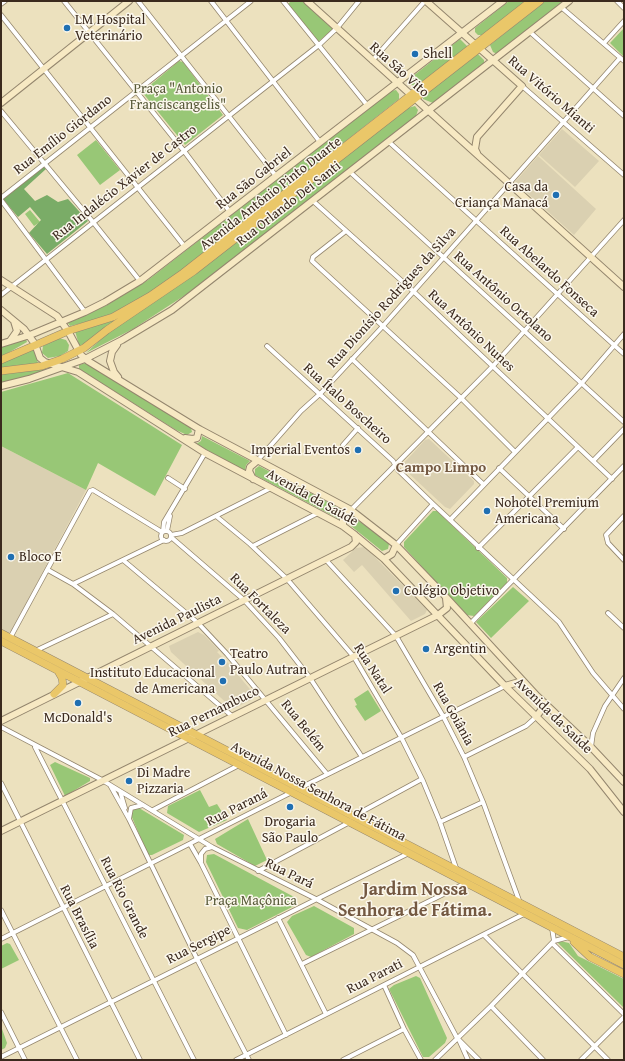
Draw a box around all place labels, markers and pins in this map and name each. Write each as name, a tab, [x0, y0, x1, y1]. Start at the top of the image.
place label: LM Hospital Veterinário	[75, 12, 145, 44]
marker: LM Hospital Veterinário	[62, 23, 72, 33]
place label: Shell	[423, 46, 452, 62]
marker: Shell	[410, 49, 420, 59]
place label: Casa da Criança Manacá	[455, 179, 548, 212]
marker: Casa da Criança Manacá	[551, 190, 561, 200]
place label: Imperial Eventos	[251, 442, 350, 458]
marker: Imperial Eventos	[353, 445, 363, 455]
place label: Nohotel Premium Americana	[495, 495, 599, 528]
marker: Nohotel Premium Americana	[482, 506, 492, 516]
place label: Bloco E	[19, 549, 62, 565]
marker: Bloco E	[6, 552, 16, 562]
place label: Colégio Objetivo	[404, 583, 499, 599]
marker: Colégio Objetivo	[391, 586, 401, 596]
place label: Argentin	[434, 641, 486, 657]
marker: Argentin	[421, 644, 431, 654]
place label: Teatro Paulo Autran	[230, 646, 307, 678]
marker: Teatro Paulo Autran	[217, 657, 227, 667]
place label: Instituto Educacional de Americana	[90, 665, 215, 698]
marker: Instituto Educacional de Americana	[218, 676, 228, 686]
marker: McDonald's	[73, 698, 83, 708]
place label: McDonald's	[44, 710, 112, 726]
place label: Di Madre Pizzaria	[137, 765, 190, 798]
marker: Di Madre Pizzaria	[124, 776, 134, 786]
marker: Drogaria São Paulo	[285, 802, 295, 812]
place label: Drogaria São Paulo	[262, 814, 318, 846]

